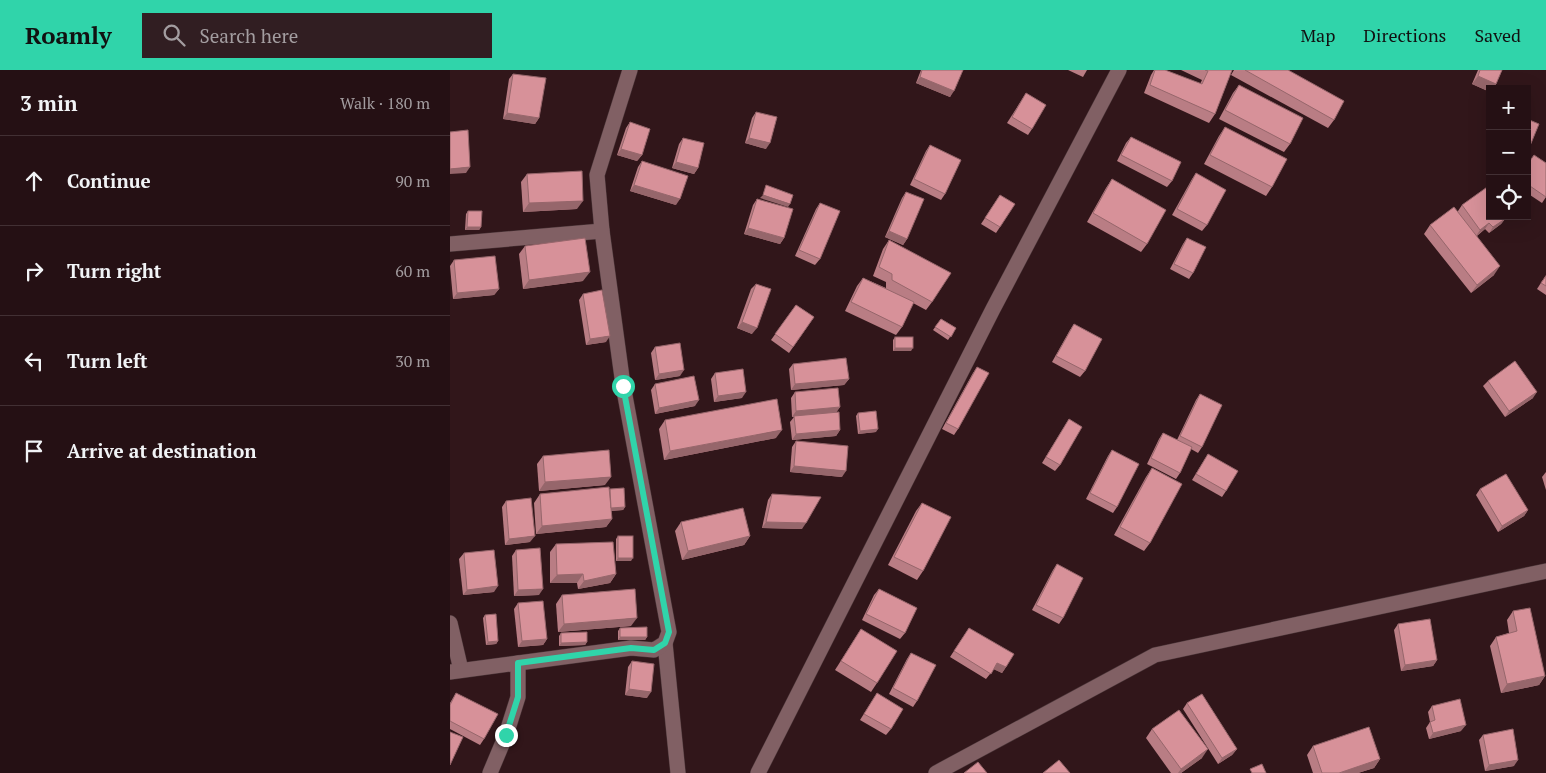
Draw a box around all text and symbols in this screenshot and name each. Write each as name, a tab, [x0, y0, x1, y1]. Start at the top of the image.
search box	[142, 13, 492, 58]
text: Roamly	[25, 19, 112, 51]
icon: search	[160, 21, 188, 49]
text: Search here	[200, 23, 298, 48]
text: Map	[1300, 23, 1335, 47]
text: Directions	[1363, 23, 1446, 47]
text: Saved	[1474, 23, 1521, 47]
map controls	[1486, 85, 1531, 220]
button: +	[1486, 85, 1531, 130]
text: 3 min	[20, 89, 77, 117]
text: Walk · 180 m	[340, 92, 430, 114]
button: −	[1486, 130, 1531, 175]
icon: ahead	[20, 167, 48, 195]
text: Continue	[67, 168, 151, 193]
text: 90 m	[395, 170, 430, 192]
button: locate	[1486, 175, 1531, 220]
icon: right	[20, 257, 48, 285]
text: Turn right	[67, 258, 161, 283]
text: 60 m	[395, 260, 430, 282]
icon: left	[20, 347, 48, 375]
text: Turn left	[67, 348, 148, 373]
text: 30 m	[395, 350, 430, 372]
route start	[612, 375, 635, 398]
icon: arrive	[20, 437, 48, 465]
text: Arrive at destination	[67, 438, 256, 463]
route end	[495, 724, 518, 747]

